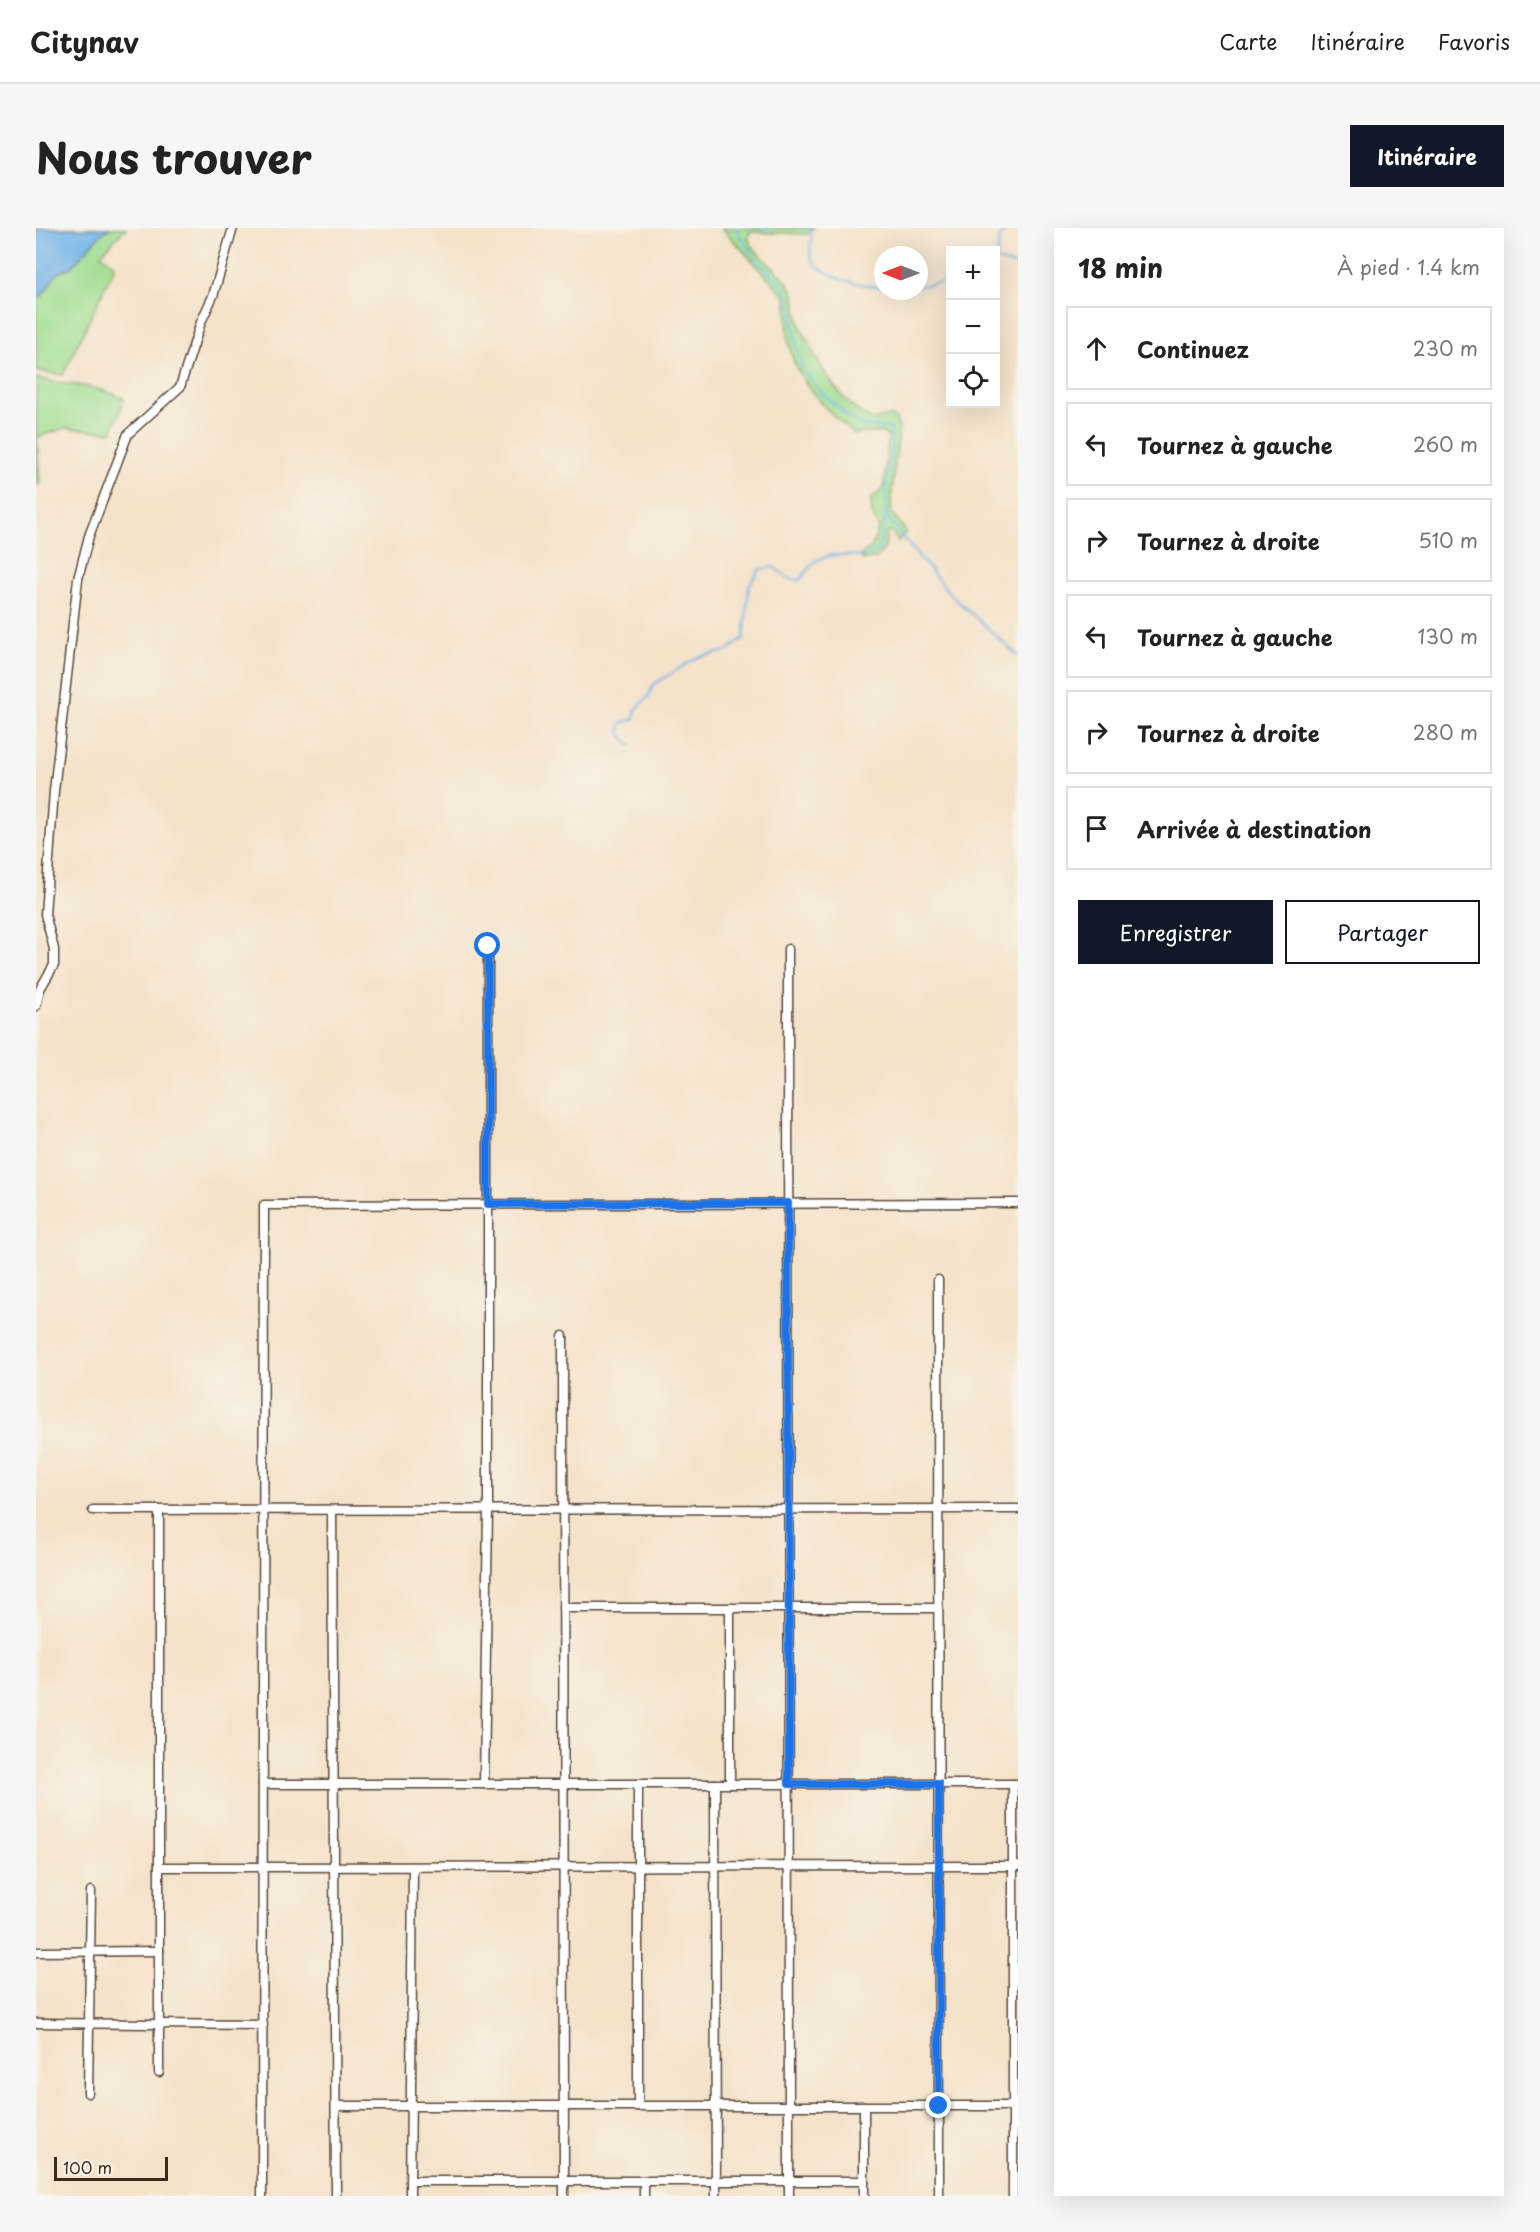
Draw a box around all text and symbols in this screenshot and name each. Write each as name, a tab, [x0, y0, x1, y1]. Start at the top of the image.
text: Citynav	[30, 20, 139, 63]
text: Carte	[1219, 25, 1278, 57]
text: Itinéraire	[1311, 25, 1405, 57]
text: Favoris	[1438, 25, 1510, 57]
text: Nous trouver	[36, 125, 312, 188]
button: Itinéraire	[1350, 125, 1504, 187]
north arrow	[874, 246, 928, 300]
map controls	[946, 246, 1000, 408]
button: +	[946, 246, 1000, 300]
text: 18 min	[1078, 248, 1163, 287]
text: À pied · 1.4 km	[1337, 252, 1480, 282]
button: −	[946, 300, 1000, 354]
icon: ahead	[1080, 332, 1113, 365]
text: Continuez	[1137, 332, 1249, 365]
text: 230 m	[1413, 333, 1478, 363]
button: locate	[946, 354, 1000, 408]
icon: left	[1080, 428, 1113, 461]
text: Tournez à gauche	[1137, 428, 1333, 461]
text: 260 m	[1413, 429, 1478, 459]
icon: right	[1080, 524, 1113, 557]
text: Tournez à droite	[1137, 524, 1320, 557]
text: 510 m	[1418, 525, 1478, 555]
icon: left	[1080, 620, 1113, 653]
text: Tournez à gauche	[1137, 620, 1333, 653]
text: 130 m	[1418, 621, 1478, 651]
icon: right	[1080, 716, 1113, 749]
text: Tournez à droite	[1137, 716, 1320, 749]
text: 280 m	[1413, 717, 1478, 747]
icon: arrive	[1080, 812, 1113, 845]
text: Arrivée à destination	[1137, 812, 1371, 845]
button: Enregistrer	[1078, 900, 1273, 964]
button: Partager	[1285, 900, 1480, 964]
route start	[474, 932, 500, 958]
route end	[925, 2092, 951, 2118]
scale bar	[54, 2154, 168, 2182]
text: 100 m	[63, 2155, 112, 2179]

